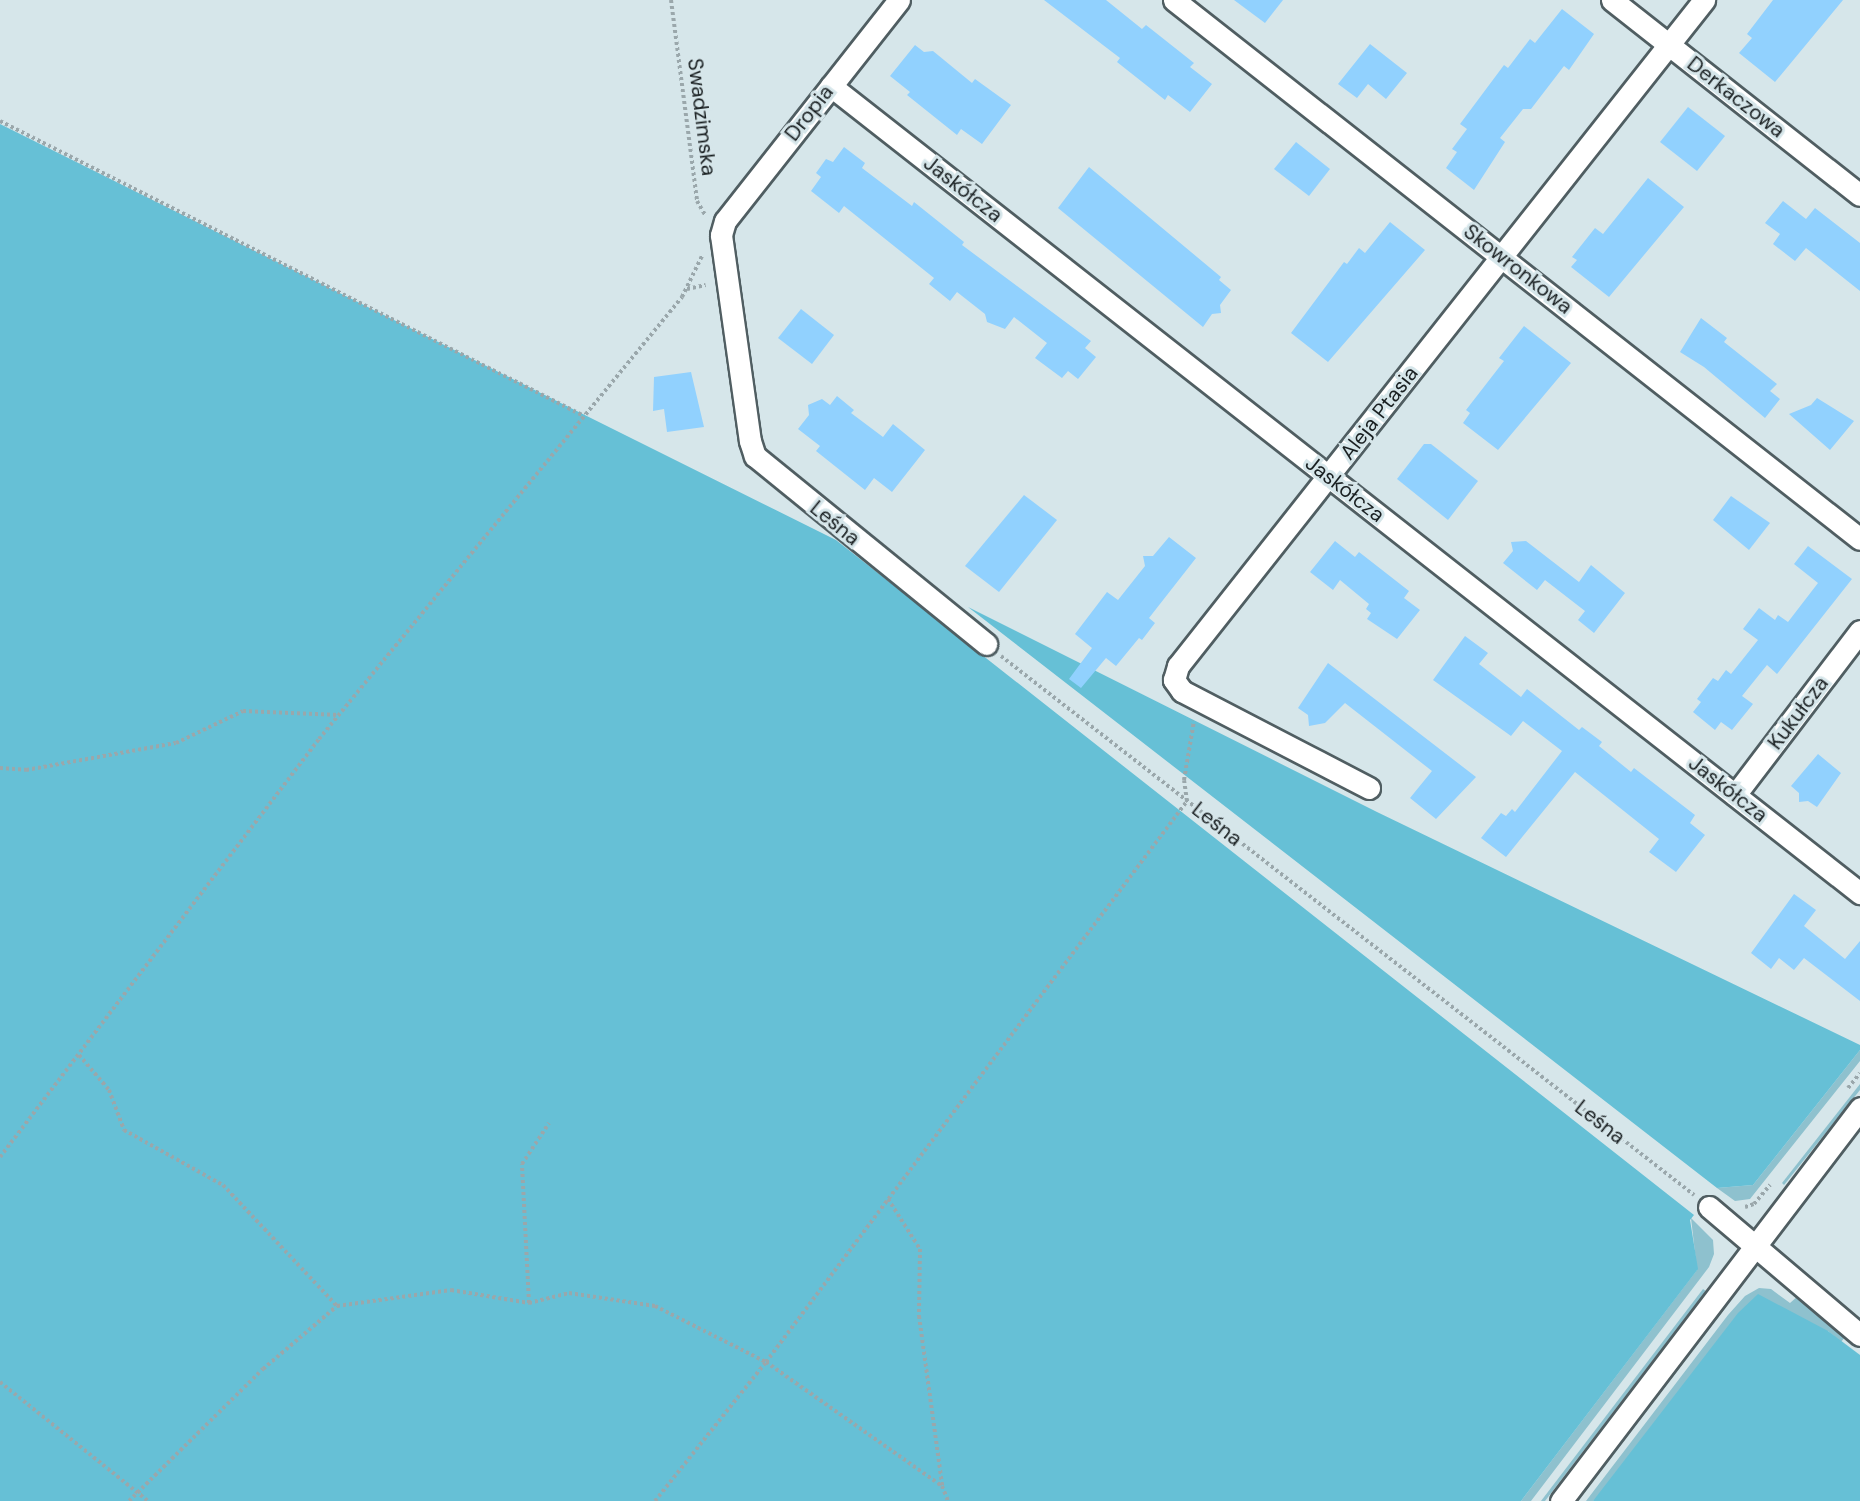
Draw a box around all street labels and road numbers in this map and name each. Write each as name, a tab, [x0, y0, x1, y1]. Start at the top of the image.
street label: Derkaczowa	[1682, 51, 1790, 143]
street label: Swadzimska	[682, 57, 722, 177]
street label: Dropia	[779, 80, 839, 146]
street label: Jaskółcza	[919, 150, 1007, 228]
street label: Skowronkowa	[1459, 219, 1577, 319]
street label: Aleja Ptasia	[1335, 361, 1423, 465]
street label: Jaskółcza	[1301, 450, 1389, 528]
street label: Leśna	[805, 495, 865, 551]
street label: Kukułcza	[1762, 672, 1834, 754]
street label: Jaskółcza	[1684, 750, 1772, 828]
street label: Leśna	[1187, 797, 1247, 851]
street label: Leśna	[1570, 1095, 1630, 1149]

